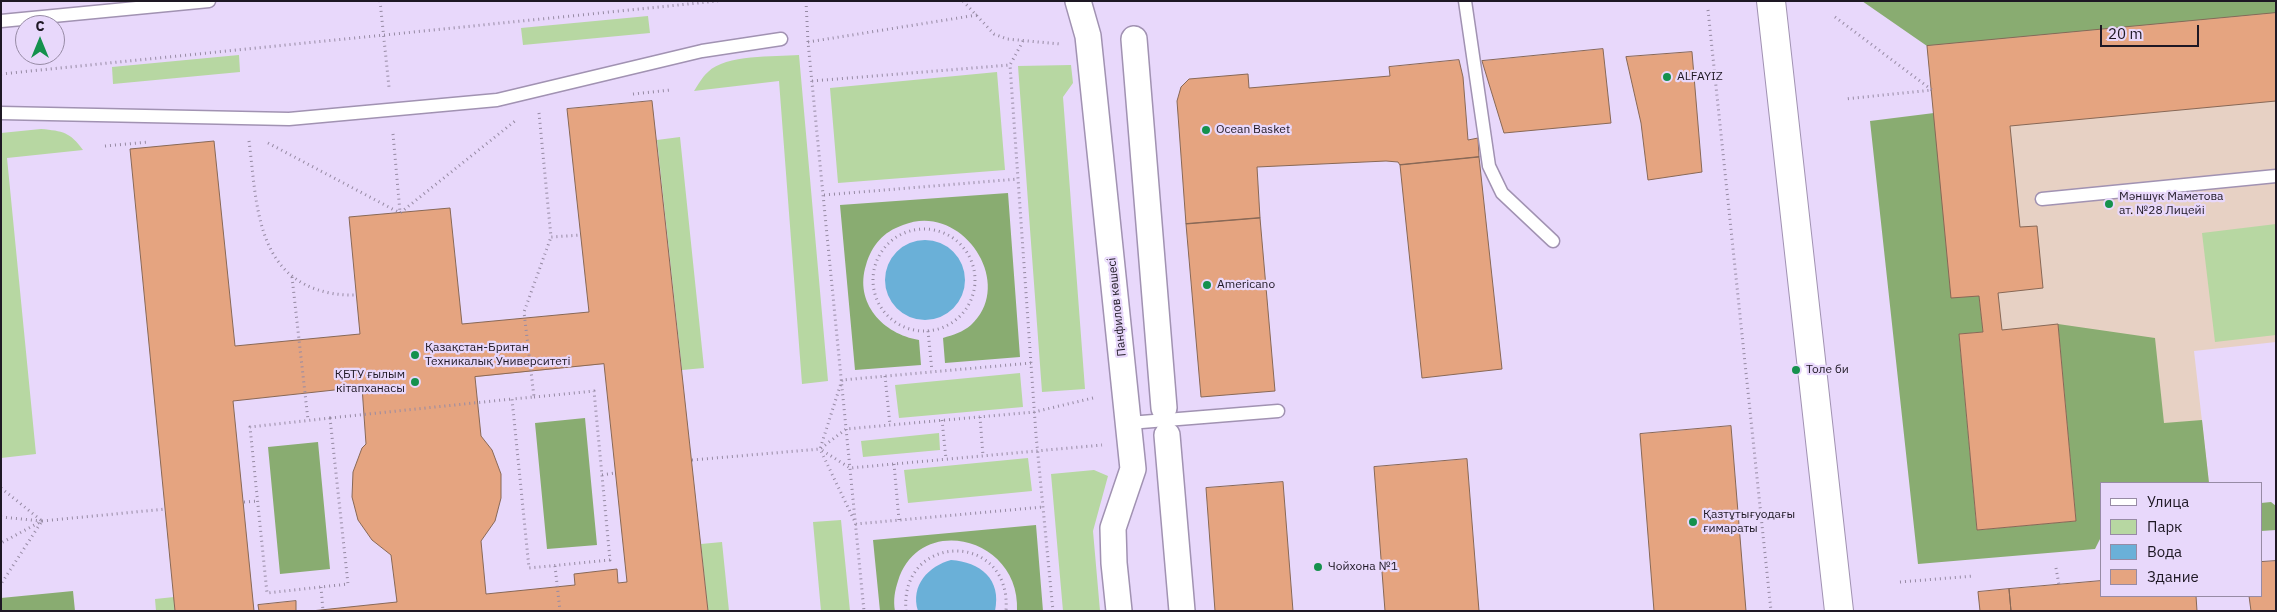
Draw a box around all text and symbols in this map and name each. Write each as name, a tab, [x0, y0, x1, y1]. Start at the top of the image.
north arrow	[15, 15, 65, 65]
scale bar	[2102, 15, 2201, 47]
text: С	[35, 17, 45, 35]
text: 20 m	[2108, 24, 2143, 43]
place label: ALFAYIZ	[1677, 70, 1723, 84]
marker: ALFAYIZ	[1661, 71, 1673, 83]
place label: Ocean Basket	[1216, 123, 1290, 137]
marker: Ocean Basket	[1200, 124, 1212, 136]
place label: Мәншүк Маметова ат. №28 Лицейі	[2119, 190, 2224, 218]
marker: Мәншүк Маметова ат. №28 Лицейі	[2103, 198, 2115, 210]
street label: Панфилов көшесі	[1105, 257, 1129, 357]
place label: Americano	[1217, 278, 1275, 292]
marker: Americano	[1201, 279, 1213, 291]
place label: Қазақстан-Британ Техникалық Университеті	[425, 341, 570, 369]
marker: Қазақстан-Британ Техникалық Университеті	[409, 349, 421, 361]
place label: Толе би	[1806, 363, 1849, 377]
marker: Толе би	[1790, 364, 1802, 376]
place label: ҚБТУ ғылым кітапханасы	[335, 368, 405, 396]
marker: ҚБТУ ғылым кітапханасы	[409, 376, 421, 388]
legend	[2100, 482, 2262, 597]
text: Улица	[2147, 492, 2189, 511]
place label: Қазтұтығуодағы ғимараты	[1703, 508, 1795, 536]
marker: Қазтұтығуодағы ғимараты	[1687, 516, 1699, 528]
text: Парк	[2147, 517, 2182, 536]
text: Вода	[2147, 542, 2182, 561]
place label: Чойхона №1	[1328, 560, 1398, 574]
marker: Чойхона №1	[1312, 561, 1324, 573]
text: Здание	[2147, 567, 2199, 586]

